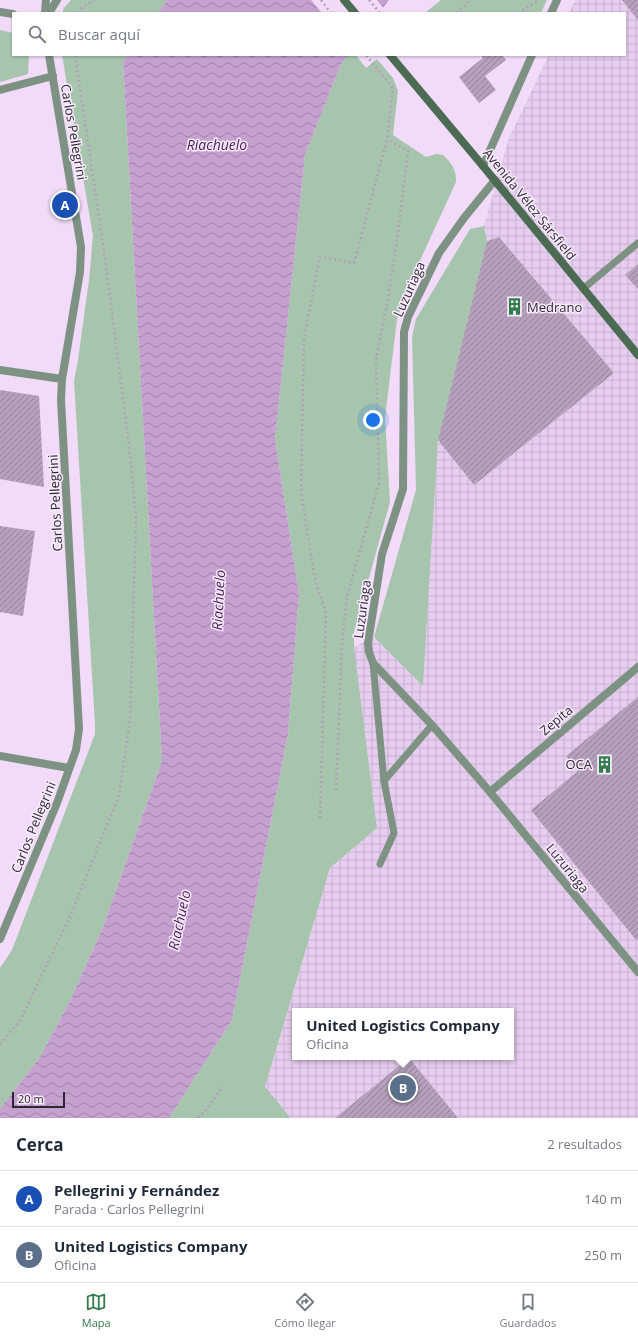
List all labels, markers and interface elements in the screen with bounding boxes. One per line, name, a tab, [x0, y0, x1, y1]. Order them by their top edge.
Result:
search box	[12, 12, 626, 56]
icon: search	[26, 23, 48, 45]
text: Buscar aquí	[58, 24, 140, 44]
street label: Carlos Pellegrini	[57, 83, 91, 181]
water label: Riachuelo	[187, 135, 247, 154]
street label: Avenida Vélez Sársfield	[479, 144, 581, 264]
pin: A	[52, 190, 78, 220]
street label: Luzuriaga	[389, 258, 429, 320]
building icon: Medrano	[504, 297, 524, 317]
place label: Medrano	[527, 298, 582, 316]
your location	[363, 410, 383, 430]
street label: Carlos Pellegrini	[43, 454, 67, 552]
water label: Riachuelo	[207, 569, 229, 631]
street label: Luzuriaga	[349, 579, 375, 639]
street label: Zepita	[536, 701, 576, 739]
building icon: OCA	[595, 754, 615, 774]
place label: OCA	[565, 755, 593, 773]
street label: Carlos Pellegrini	[6, 779, 60, 875]
street label: Luzuriaga	[542, 839, 594, 897]
water label: Riachuelo	[163, 888, 195, 951]
popup	[292, 1008, 514, 1060]
text: United Logistics Company	[306, 1015, 500, 1035]
text: Oficina	[306, 1035, 349, 1053]
pin: B	[390, 1073, 416, 1103]
scale bar	[12, 1090, 65, 1109]
text: 20 m	[18, 1091, 44, 1106]
text: Cerca	[16, 1133, 64, 1156]
text: 2 resultados	[547, 1135, 622, 1153]
text: Pellegrini y Fernández	[54, 1180, 219, 1200]
text: A	[25, 1190, 33, 1208]
text: 140 m	[584, 1190, 622, 1208]
text: Parada · Carlos Pellegrini	[54, 1200, 204, 1218]
text: United Logistics Company	[54, 1236, 247, 1256]
text: B	[25, 1246, 33, 1264]
text: 250 m	[584, 1246, 622, 1264]
text: Oficina	[54, 1256, 96, 1274]
tab: Mapa	[82, 1291, 111, 1330]
tab: Cómo llegar	[274, 1291, 336, 1330]
tab: Guardados	[499, 1291, 556, 1330]

